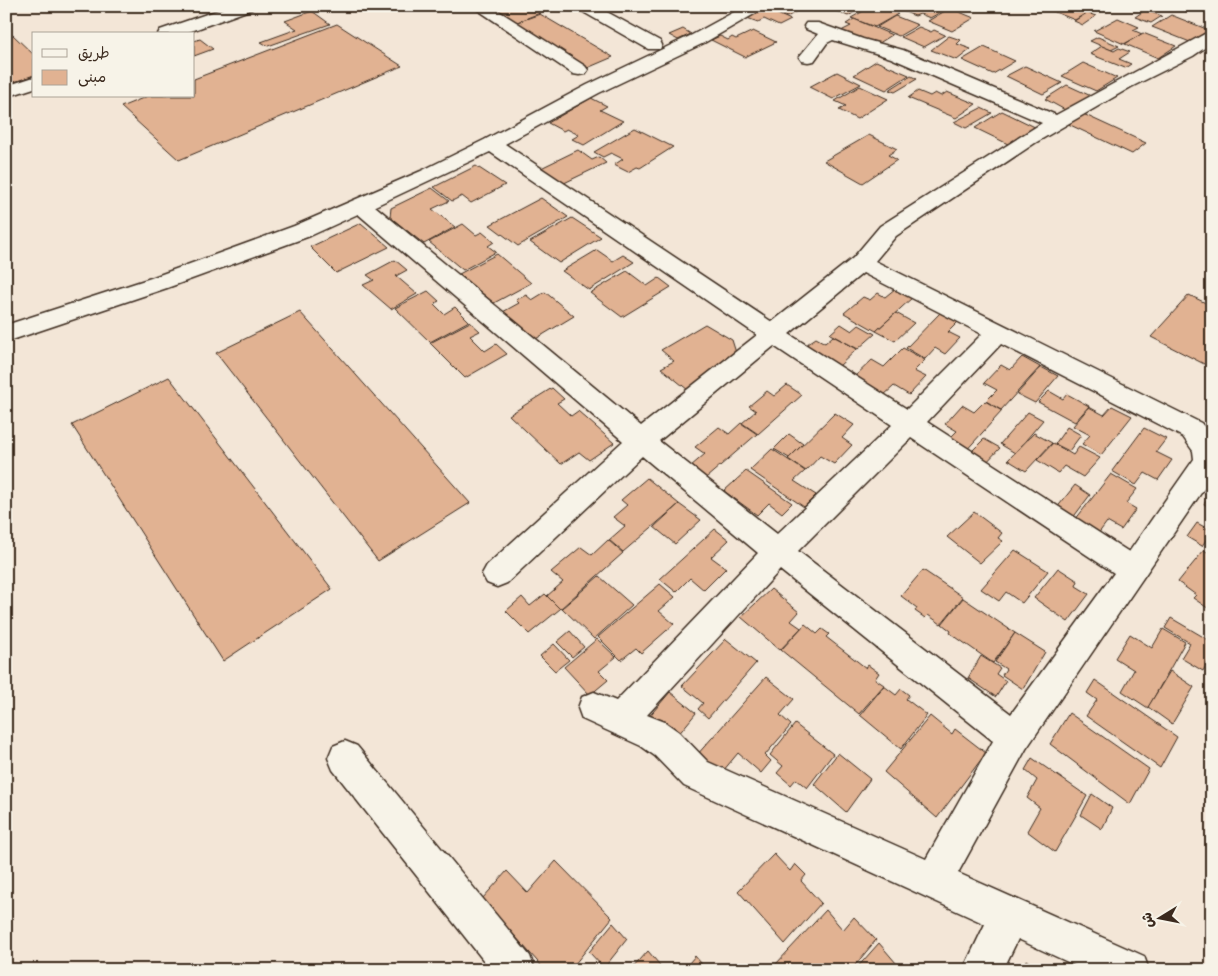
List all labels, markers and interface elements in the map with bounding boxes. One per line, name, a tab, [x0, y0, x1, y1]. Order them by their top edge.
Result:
legend	[32, 32, 195, 98]
text: طريق	[78, 44, 110, 63]
text: مبنى	[78, 68, 106, 87]
north arrow	[1136, 894, 1186, 944]
text: ش	[1138, 911, 1157, 929]

